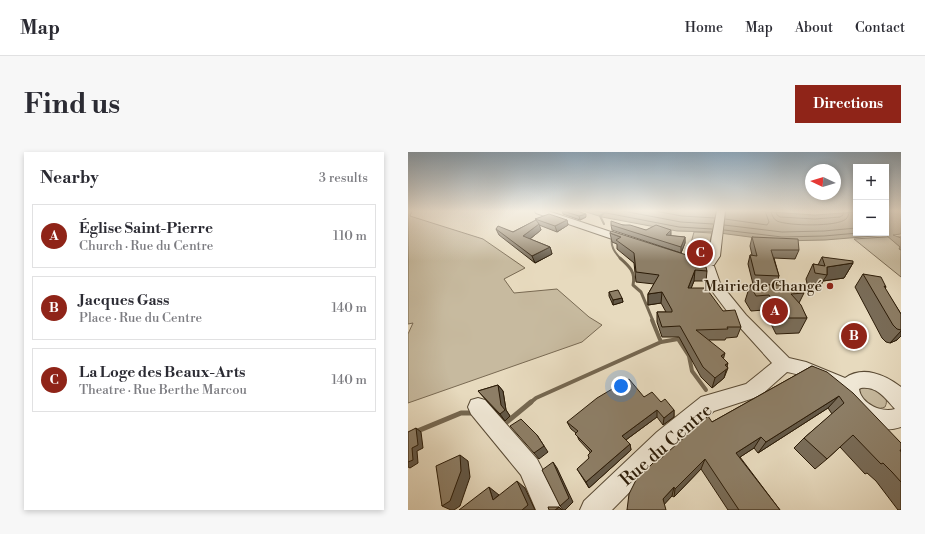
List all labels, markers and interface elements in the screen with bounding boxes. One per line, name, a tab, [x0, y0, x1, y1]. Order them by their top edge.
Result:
text: Map	[20, 16, 60, 40]
text: Home	[685, 19, 723, 37]
text: Map	[745, 19, 773, 37]
text: About	[795, 19, 833, 37]
text: Contact	[855, 19, 905, 37]
button: Directions	[795, 85, 901, 123]
text: Find us	[24, 87, 120, 122]
north arrow	[805, 164, 841, 200]
map controls	[853, 164, 889, 236]
button: +	[853, 164, 889, 200]
text: Nearby	[40, 167, 99, 189]
text: 3 results	[319, 170, 368, 186]
button: −	[853, 200, 889, 236]
text: Église Saint-Pierre	[79, 219, 213, 238]
text: A	[49, 228, 59, 244]
text: 110 m	[333, 228, 367, 244]
text: Church · Rue du Centre	[79, 238, 213, 254]
pin: C	[687, 238, 713, 268]
place label: Mairie de Changé	[704, 277, 822, 296]
marker: Mairie de Changé	[825, 281, 835, 291]
text: Jacques Gass	[79, 291, 169, 310]
pin: A	[762, 296, 788, 326]
text: B	[49, 300, 59, 316]
text: 140 m	[331, 300, 367, 316]
text: Place · Rue du Centre	[79, 310, 202, 326]
pin: B	[841, 321, 867, 351]
text: La Loge des Beaux-Arts	[79, 363, 245, 382]
text: C	[49, 372, 59, 388]
text: 140 m	[331, 372, 367, 388]
your location	[611, 376, 631, 396]
text: Theatre · Rue Berthe Marcou	[79, 382, 247, 398]
street label: Rue du Centre	[615, 399, 717, 491]

